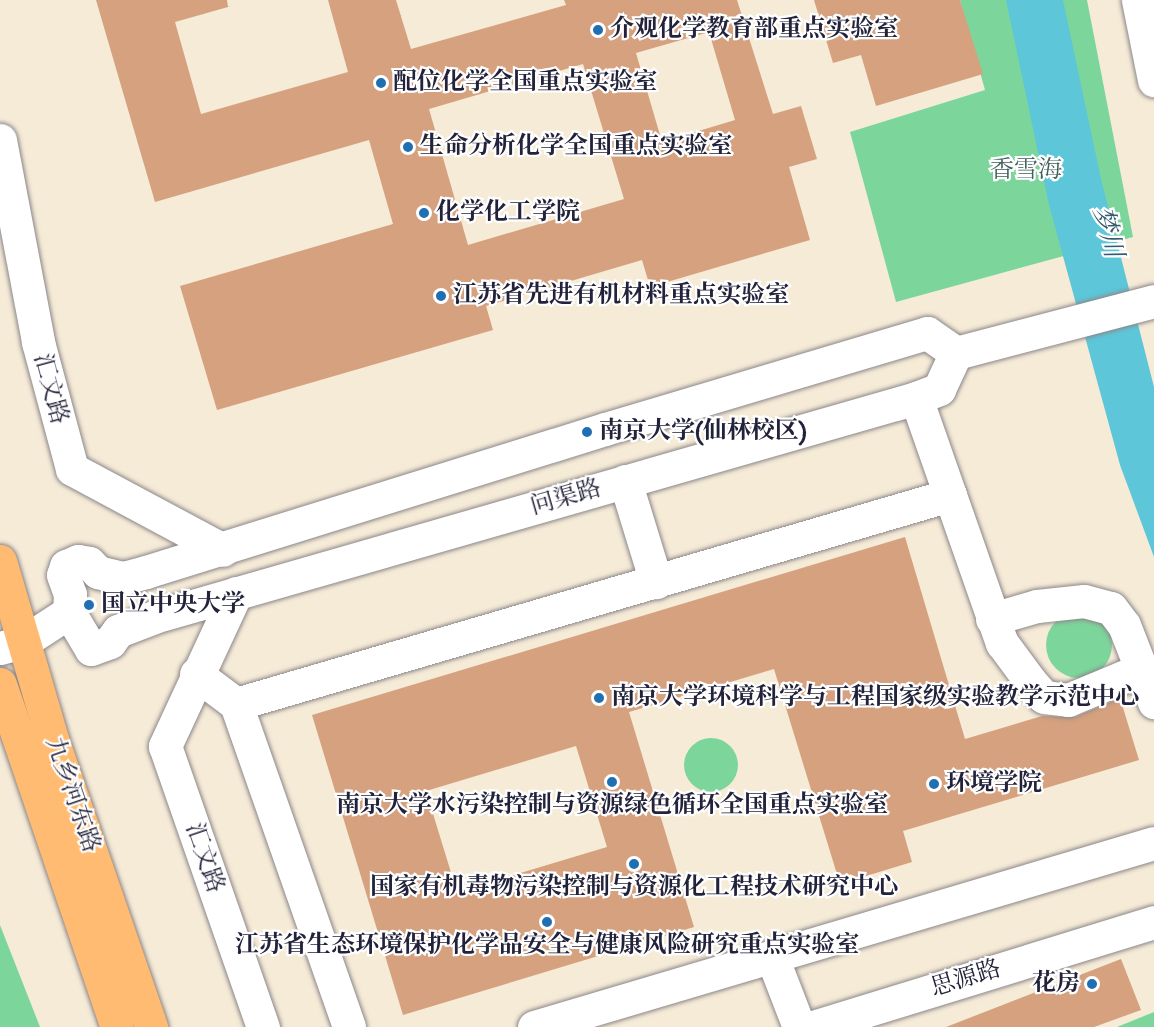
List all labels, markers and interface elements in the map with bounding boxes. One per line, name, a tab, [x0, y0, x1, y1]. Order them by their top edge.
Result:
place label: 介观化学教育部重点实验室	[610, 16, 898, 44]
marker: 介观化学教育部重点实验室	[591, 23, 605, 37]
place label: 配位化学全国重点实验室	[393, 69, 657, 97]
marker: 配位化学全国重点实验室	[374, 76, 388, 90]
place label: 生命分析化学全国重点实验室	[420, 133, 732, 161]
marker: 生命分析化学全国重点实验室	[401, 140, 415, 154]
park label: 香雪海	[990, 157, 1062, 185]
place label: 化学化工学院	[436, 199, 580, 227]
water label: 梦川	[1085, 203, 1129, 261]
marker: 化学化工学院	[417, 206, 431, 220]
place label: 江苏省先进有机材料重点实验室	[453, 282, 789, 310]
marker: 江苏省先进有机材料重点实验室	[434, 289, 448, 303]
street label: 汇文路	[27, 350, 73, 428]
place label: 南京大学(仙林校区)	[599, 418, 807, 446]
marker: 南京大学(仙林校区)	[580, 425, 594, 439]
street label: 问渠路	[527, 474, 605, 522]
place label: 国立中央大学	[101, 591, 245, 619]
marker: 国立中央大学	[82, 598, 96, 612]
place label: 南京大学环境科学与工程国家级实验教学示范中心	[611, 684, 1139, 712]
marker: 南京大学环境科学与工程国家级实验教学示范中心	[592, 691, 606, 705]
street label: 九乡河东路	[39, 734, 105, 856]
place label: 环境学院	[946, 770, 1042, 798]
marker: 南京大学水污染控制与资源绿色循环全国重点实验室	[605, 775, 619, 789]
marker: 环境学院	[927, 777, 941, 791]
place label: 南京大学水污染控制与资源绿色循环全国重点实验室	[336, 792, 888, 820]
street label: 汇文路	[179, 819, 229, 897]
marker: 国家有机毒物污染控制与资源化工程技术研究中心	[627, 857, 641, 871]
place label: 国家有机毒物污染控制与资源化工程技术研究中心	[370, 874, 898, 902]
marker: 江苏省生态环境保护化学品安全与健康风险研究重点实验室	[540, 915, 554, 929]
place label: 江苏省生态环境保护化学品安全与健康风险研究重点实验室	[235, 932, 859, 960]
street label: 思源路	[927, 955, 1005, 1003]
place label: 花房	[1032, 970, 1080, 998]
marker: 花房	[1085, 977, 1099, 991]

